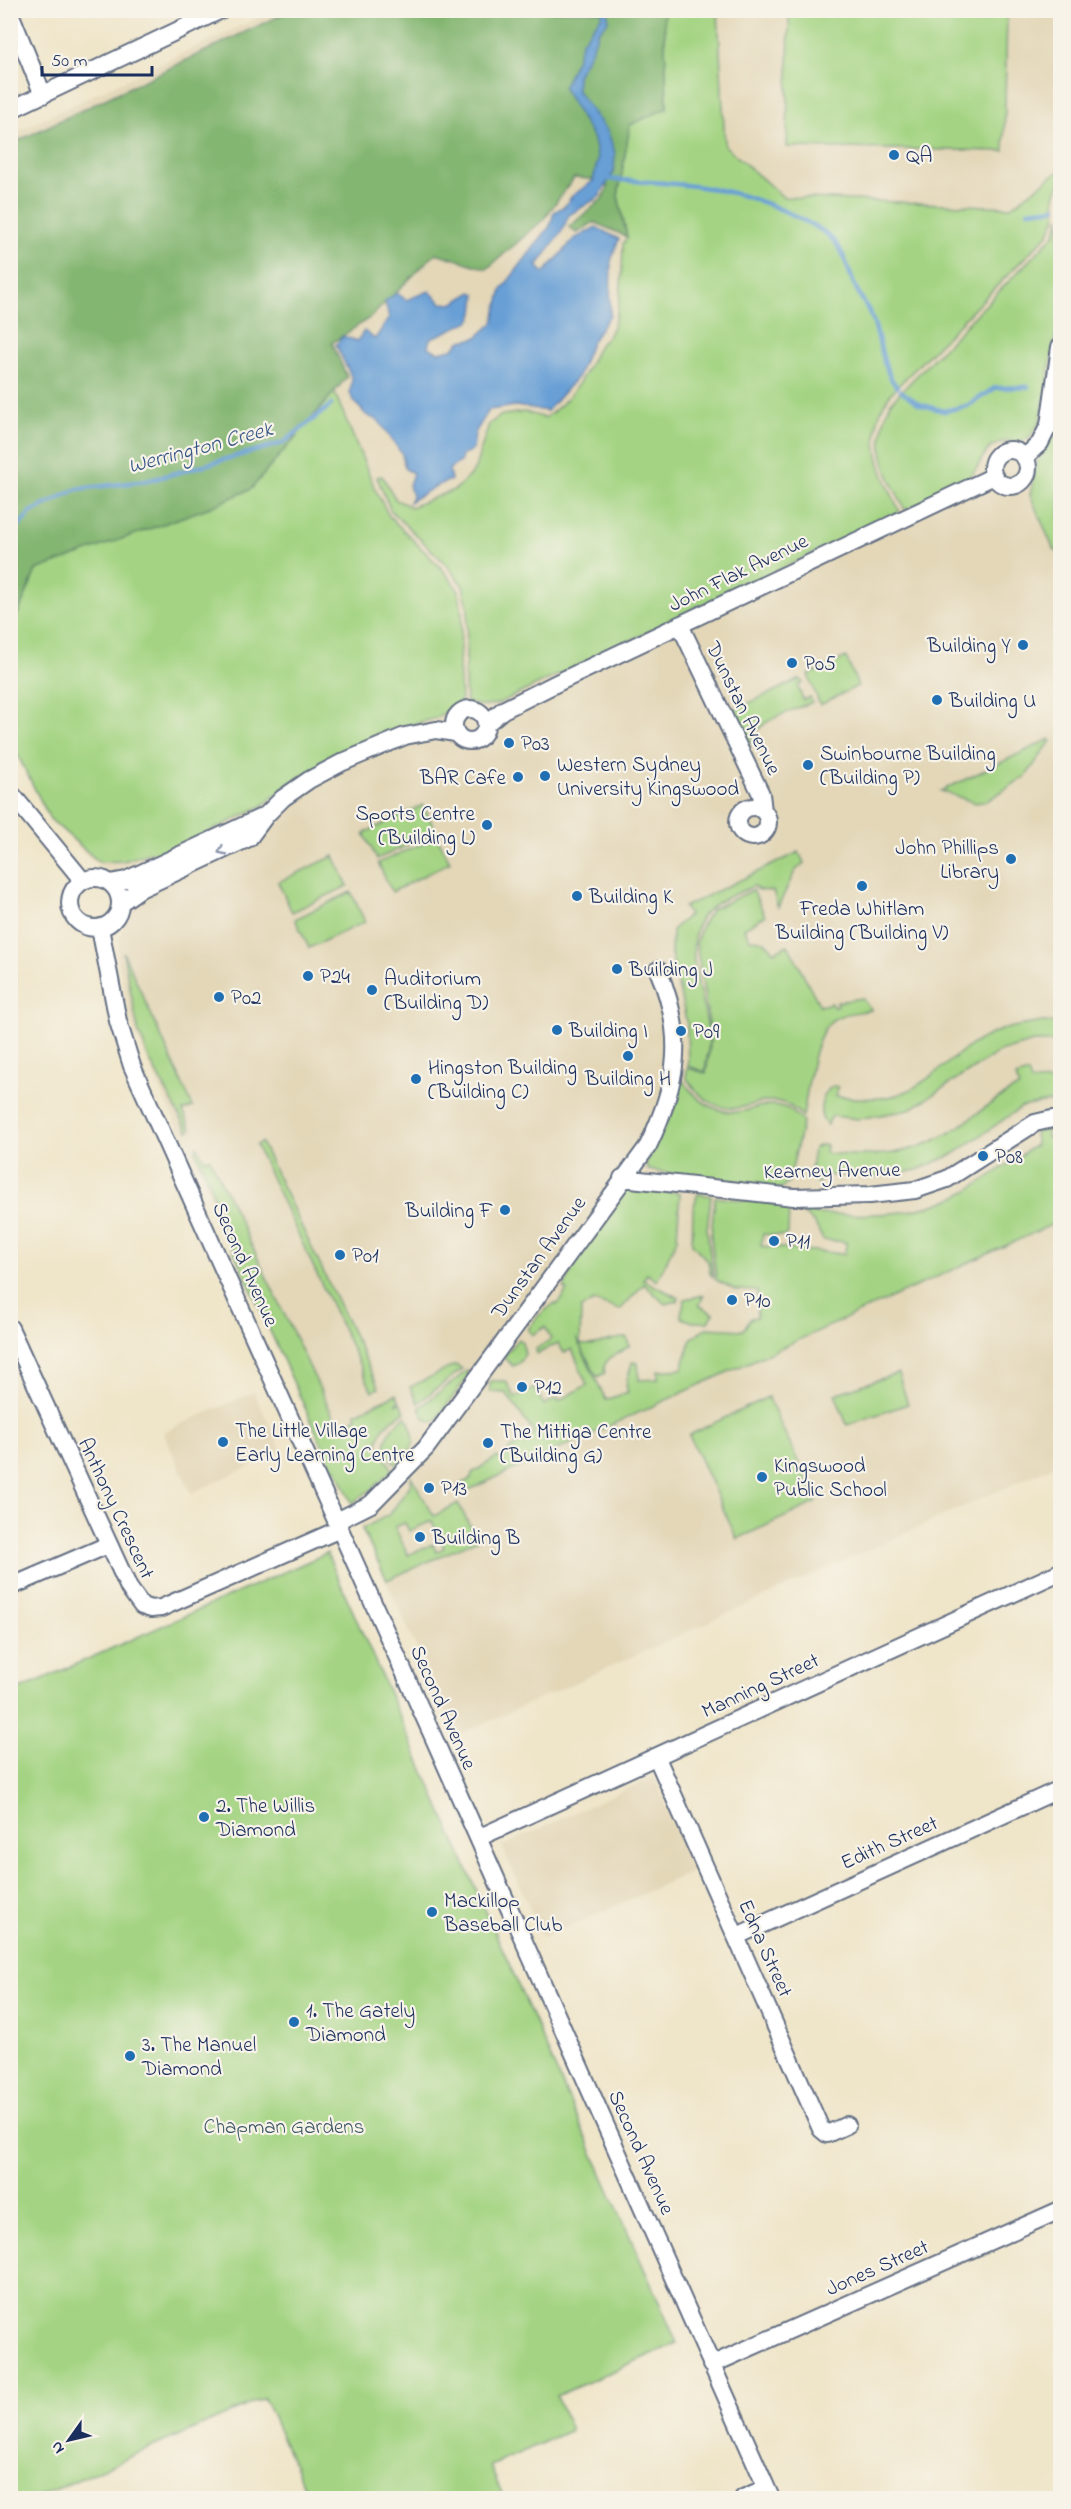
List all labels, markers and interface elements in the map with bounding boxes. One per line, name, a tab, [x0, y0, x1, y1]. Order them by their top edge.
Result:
scale bar	[42, 39, 152, 77]
text: 50 m	[51, 49, 88, 75]
place label: QA	[906, 142, 932, 172]
marker: QA	[887, 148, 901, 162]
water label: Werrington Creek	[125, 414, 278, 484]
street label: John Flak Avenue	[664, 527, 814, 621]
place label: Building Y	[926, 632, 1011, 664]
street label: Dunstan Avenue	[696, 636, 788, 781]
marker: Building Y	[1016, 638, 1030, 652]
place label: P05	[804, 650, 836, 680]
marker: P05	[785, 656, 799, 670]
place label: Building U	[948, 687, 1036, 719]
marker: Building U	[930, 693, 944, 707]
place label: P03	[521, 730, 550, 760]
marker: P03	[502, 736, 516, 750]
place label: Swinbourne Building (Building P)	[820, 740, 996, 796]
place label: Western Sydney University Kingswood	[557, 751, 739, 807]
marker: Swinbourne Building (Building P)	[801, 758, 815, 772]
place label: BAR Cafe	[419, 764, 507, 794]
marker: Western Sydney University Kingswood	[538, 769, 552, 783]
marker: BAR Cafe	[511, 770, 525, 784]
place label: Sports Centre (Building L)	[355, 800, 476, 856]
marker: Sports Centre (Building L)	[480, 818, 494, 832]
place label: John Phillips Library	[895, 834, 999, 890]
one-way arrow	[218, 843, 229, 855]
marker: John Phillips Library	[1004, 852, 1018, 866]
marker: Freda Whitlam Building (Building V)	[855, 879, 869, 893]
place label: Building K	[588, 883, 674, 915]
marker: Building K	[570, 889, 584, 903]
place label: Freda Whitlam Building (Building V)	[775, 895, 948, 951]
place label: Building J	[628, 956, 713, 988]
marker: Building J	[610, 962, 624, 976]
place label: P24	[320, 963, 350, 993]
place label: Auditorium (Building D)	[384, 965, 488, 1021]
marker: P24	[301, 969, 315, 983]
marker: Auditorium (Building D)	[365, 983, 379, 997]
place label: P02	[231, 984, 261, 1014]
marker: P02	[212, 990, 226, 1004]
place label: Building I	[568, 1017, 648, 1049]
place label: P09	[693, 1018, 720, 1048]
marker: Building I	[550, 1023, 564, 1037]
marker: P09	[674, 1024, 688, 1038]
marker: Building H	[621, 1049, 635, 1063]
place label: Hingston Building (Building C)	[428, 1054, 577, 1110]
place label: Building H	[584, 1065, 671, 1097]
marker: Hingston Building (Building C)	[409, 1072, 423, 1086]
place label: P08	[995, 1143, 1023, 1173]
marker: P08	[976, 1149, 990, 1163]
street label: Kearney Avenue	[763, 1156, 901, 1190]
street label: Dunstan Avenue	[484, 1190, 595, 1327]
place label: Building F	[404, 1197, 493, 1229]
street label: Second Avenue	[203, 1198, 285, 1332]
marker: Building F	[498, 1203, 512, 1217]
place label: P11	[786, 1228, 811, 1258]
marker: P11	[767, 1234, 781, 1248]
place label: P01	[352, 1242, 379, 1272]
marker: P01	[333, 1248, 347, 1262]
place label: P10	[744, 1287, 771, 1317]
marker: P10	[725, 1293, 739, 1307]
place label: P12	[534, 1374, 562, 1404]
marker: P12	[515, 1380, 529, 1394]
place label: The Little Village Early Learning Centre	[235, 1417, 415, 1473]
place label: The Mittiga Centre (Building G)	[500, 1418, 652, 1474]
street label: Anthony Crescent	[67, 1433, 161, 1585]
marker: The Little Village Early Learning Centre	[216, 1435, 230, 1449]
marker: The Mittiga Centre (Building G)	[481, 1436, 495, 1450]
place label: Kingswood Public School	[774, 1452, 887, 1506]
marker: Kingswood Public School	[755, 1470, 769, 1484]
place label: P13	[441, 1475, 467, 1505]
marker: P13	[422, 1481, 436, 1495]
place label: Building B	[431, 1524, 520, 1556]
marker: Building B	[413, 1530, 427, 1544]
street label: Second Avenue	[401, 1641, 483, 1775]
street label: Manning Street	[697, 1646, 825, 1729]
place label: 2. The Willis Diamond	[215, 1792, 315, 1846]
street label: Edith Street	[836, 1809, 943, 1879]
marker: 2. The Willis Diamond	[197, 1810, 211, 1824]
place label: Mackillop Baseball Club	[443, 1887, 562, 1941]
street label: Edna Street	[729, 1895, 799, 2003]
marker: Mackillop Baseball Club	[425, 1905, 439, 1919]
place label: 1. The Gately Diamond	[305, 1997, 415, 2051]
marker: 1. The Gately Diamond	[287, 2015, 301, 2029]
place label: 3. The Manuel Diamond	[141, 2031, 256, 2085]
marker: 3. The Manuel Diamond	[123, 2049, 137, 2063]
street label: Second Avenue	[599, 2086, 681, 2220]
park label: Chapman Gardens	[204, 2113, 364, 2143]
street label: Jones Street	[822, 2233, 934, 2305]
north arrow	[39, 2410, 99, 2470]
text: N	[45, 2436, 71, 2458]

